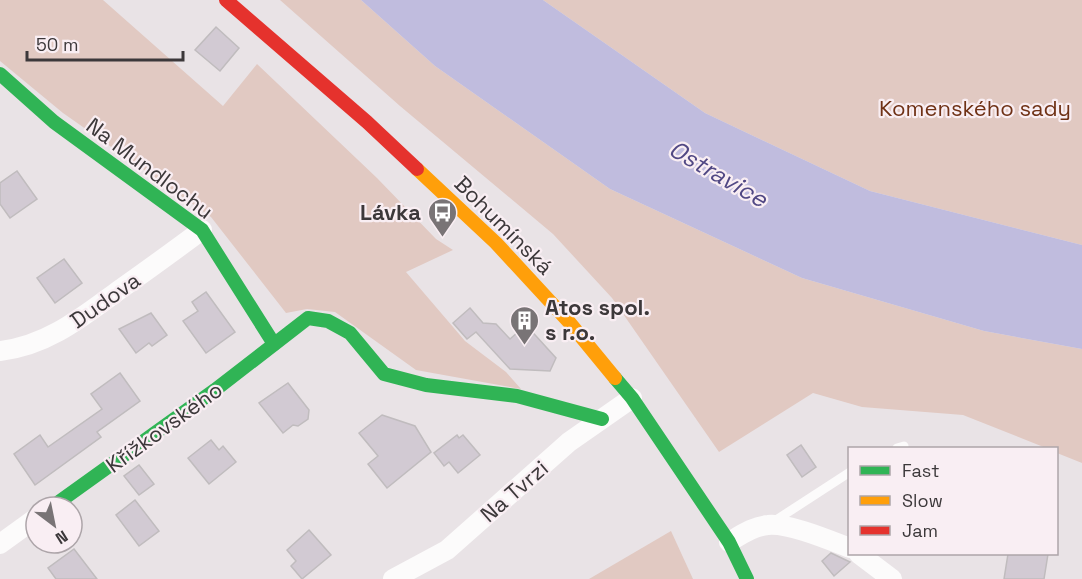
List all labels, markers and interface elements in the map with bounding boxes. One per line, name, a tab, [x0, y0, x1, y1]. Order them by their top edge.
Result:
scale bar	[27, 24, 183, 62]
text: 50 m	[36, 33, 78, 56]
park label: Komenského sady	[879, 94, 1071, 122]
street label: Na Mundlochu	[81, 111, 219, 225]
water label: Ostravice	[663, 133, 774, 215]
street label: Bohumínská	[449, 170, 560, 281]
bus stop icon: Lávka	[426, 196, 458, 238]
place label: Lávka	[360, 198, 421, 226]
street label: Dudova	[64, 266, 146, 334]
place label: Atos spol. s r.o.	[545, 293, 650, 346]
building icon: Atos spol. s r.o.	[508, 304, 540, 346]
street label: Křížkovského	[100, 375, 228, 479]
legend	[848, 447, 1058, 555]
street label: Na Tvrzi	[474, 454, 554, 528]
text: Fast	[902, 459, 939, 482]
text: Slow	[902, 489, 943, 512]
north arrow	[24, 495, 84, 555]
text: Jam	[902, 519, 938, 542]
text: N	[52, 526, 72, 549]

